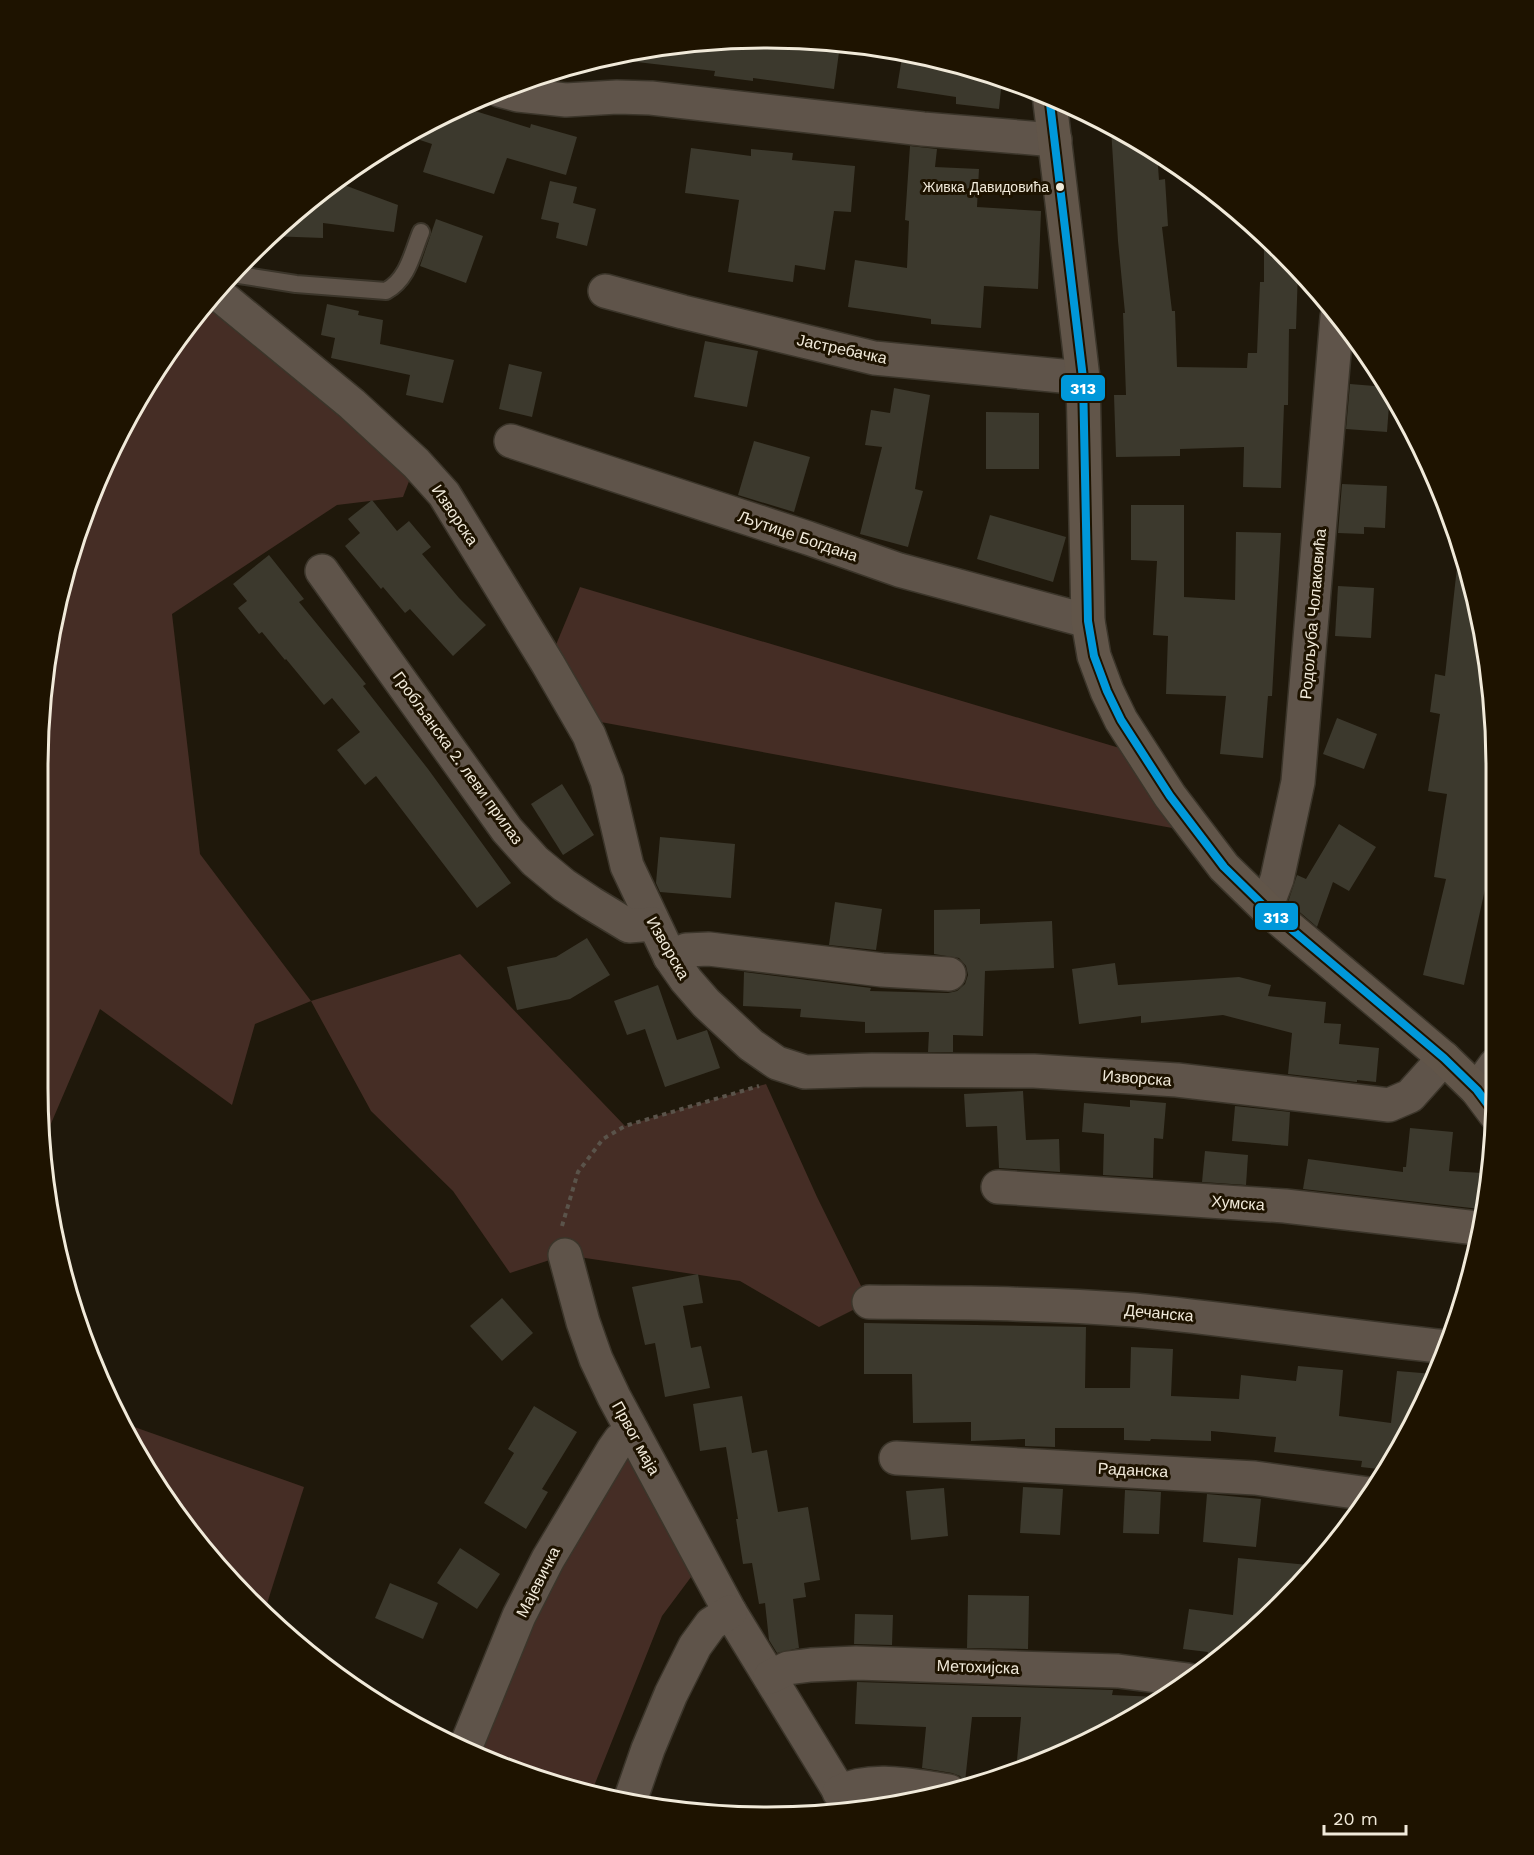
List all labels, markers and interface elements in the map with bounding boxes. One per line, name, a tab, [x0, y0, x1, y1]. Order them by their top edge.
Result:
place label: Живка Давидовића	[923, 179, 1049, 195]
marker: Живка Давидовића	[1054, 181, 1066, 193]
street label: Јастребачка	[795, 330, 889, 368]
line badge: 313	[1060, 374, 1106, 402]
text: 313	[1070, 379, 1096, 398]
street label: Изворска	[428, 481, 482, 549]
street label: Љутице Богдана	[736, 507, 860, 565]
street label: Родољуба Чолаковића	[1296, 528, 1330, 700]
street label: Гробљанска 2. леви прилаз	[389, 668, 527, 848]
line badge: 313	[1254, 902, 1299, 931]
text: 313	[1263, 908, 1289, 927]
street label: Изворска	[642, 913, 694, 983]
street label: Изворска	[1102, 1066, 1172, 1090]
street label: Хумска	[1211, 1192, 1265, 1214]
street label: Дечанска	[1124, 1301, 1195, 1326]
street label: Првог маја	[608, 1398, 664, 1478]
street label: Раданска	[1097, 1459, 1169, 1481]
street label: Мајевичка	[512, 1543, 564, 1621]
street label: Метохијска	[936, 1656, 1020, 1678]
scale bar	[1324, 1798, 1406, 1836]
text: 20 m	[1333, 1808, 1378, 1829]

